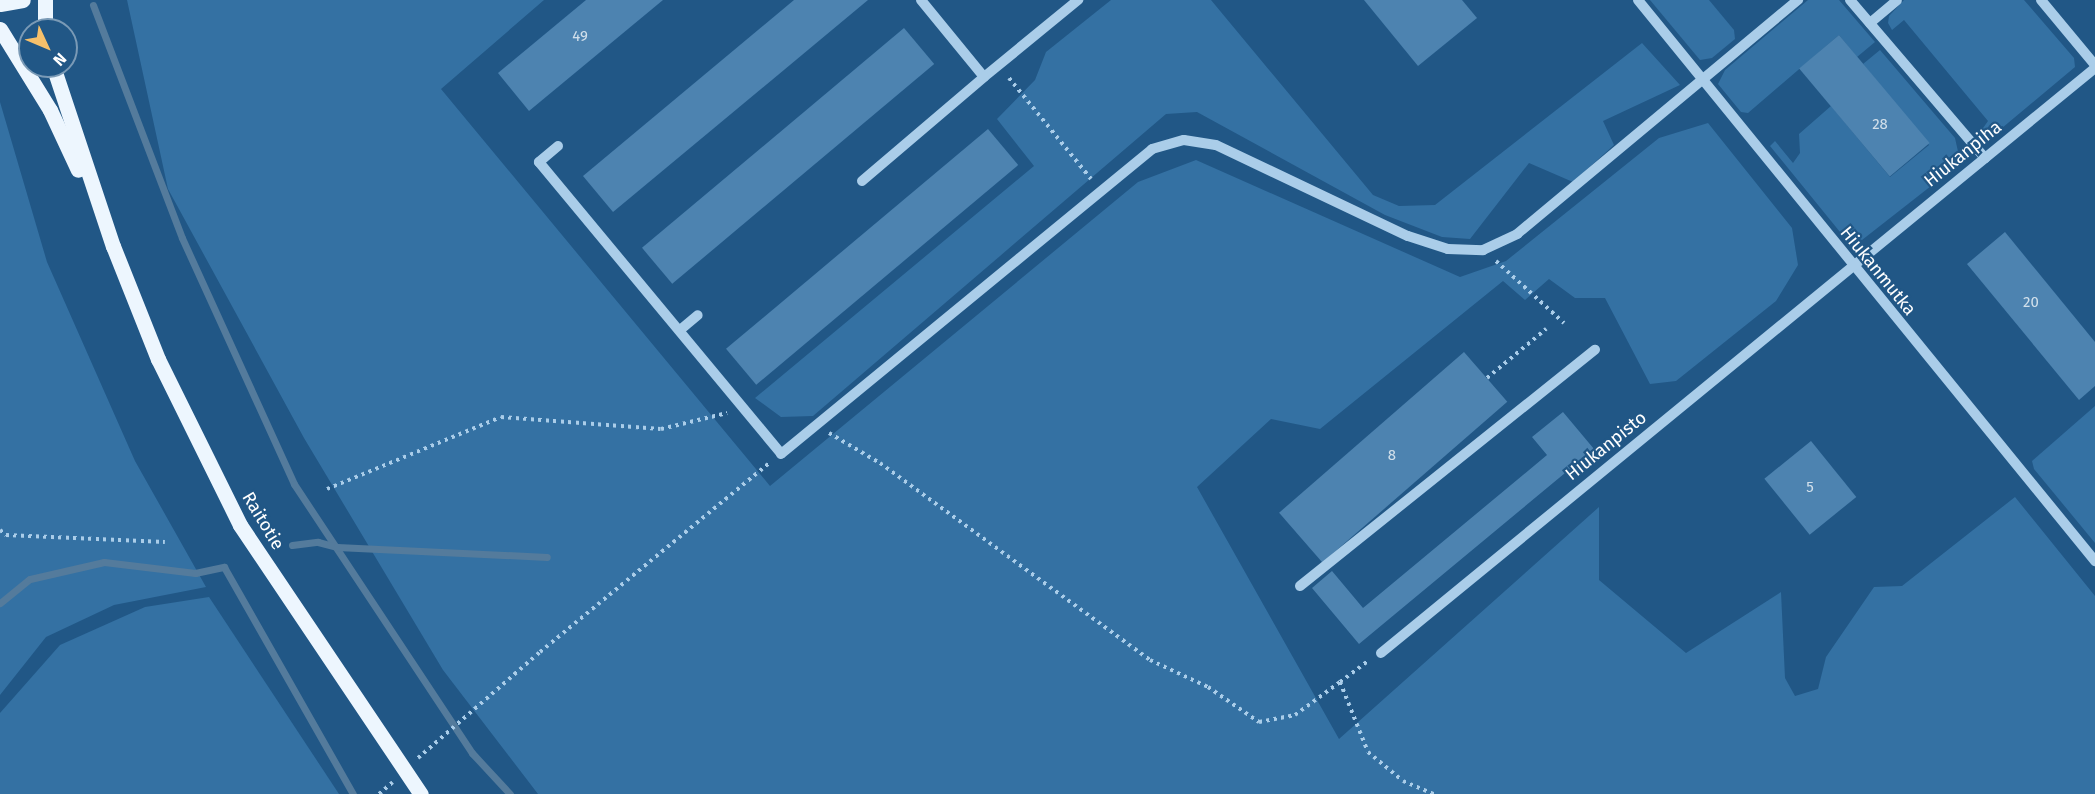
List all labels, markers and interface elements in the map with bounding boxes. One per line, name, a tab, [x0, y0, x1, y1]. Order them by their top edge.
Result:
north arrow	[18, 18, 78, 78]
house number: 49	[572, 28, 588, 46]
text: N	[49, 49, 70, 70]
house number: 28	[1872, 116, 1888, 134]
street label: Hiukanpiha	[1920, 116, 2006, 192]
street label: Hiukanmutka	[1836, 222, 1920, 320]
house number: 20	[2023, 294, 2039, 312]
street label: Hiukanpisto	[1561, 407, 1651, 485]
house number: 8	[1388, 447, 1396, 465]
house number: 5	[1806, 479, 1814, 497]
street label: Raitotie	[237, 488, 289, 554]

